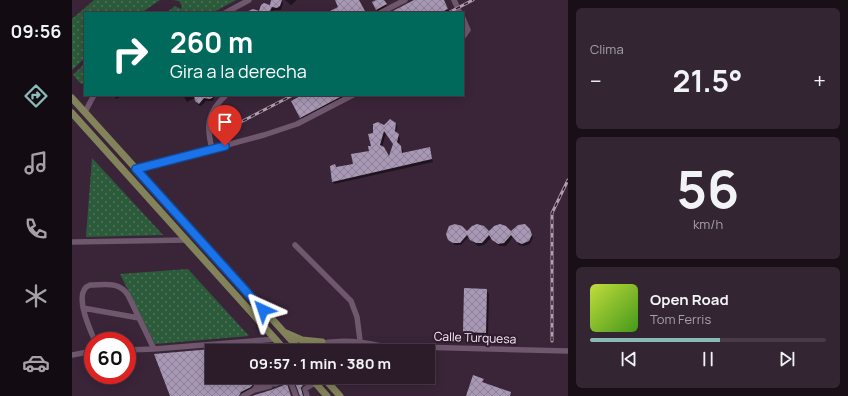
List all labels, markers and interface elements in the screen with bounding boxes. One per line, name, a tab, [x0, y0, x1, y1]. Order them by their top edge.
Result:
text: 09:56	[11, 19, 61, 43]
text: 260 m	[170, 23, 253, 61]
icon: right	[104, 28, 156, 80]
text: Clima	[590, 40, 624, 58]
text: Gira a la derecha	[170, 59, 307, 83]
text: 21.5°	[673, 60, 743, 101]
text: −	[590, 66, 602, 96]
text: +	[813, 66, 826, 96]
icon: directions	[22, 82, 50, 110]
pin	[208, 105, 242, 146]
icon: arrive	[214, 111, 236, 133]
icon: music	[22, 149, 50, 177]
text: 56	[677, 153, 739, 224]
icon: phone	[22, 215, 50, 243]
text: km/h	[693, 215, 723, 233]
icon: climate	[22, 282, 50, 310]
position arrow	[242, 289, 284, 331]
text: Open Road	[650, 289, 729, 310]
text: Tom Ferris	[650, 310, 711, 328]
street label: Calle Turquesa	[433, 328, 517, 347]
speed limit sign: 60	[84, 332, 136, 384]
icon: previous	[618, 348, 640, 370]
icon: pause	[697, 348, 719, 370]
icon: next	[776, 348, 798, 370]
icon: car	[22, 349, 50, 377]
text: 09:57 · 1 min · 380 m	[249, 353, 391, 374]

